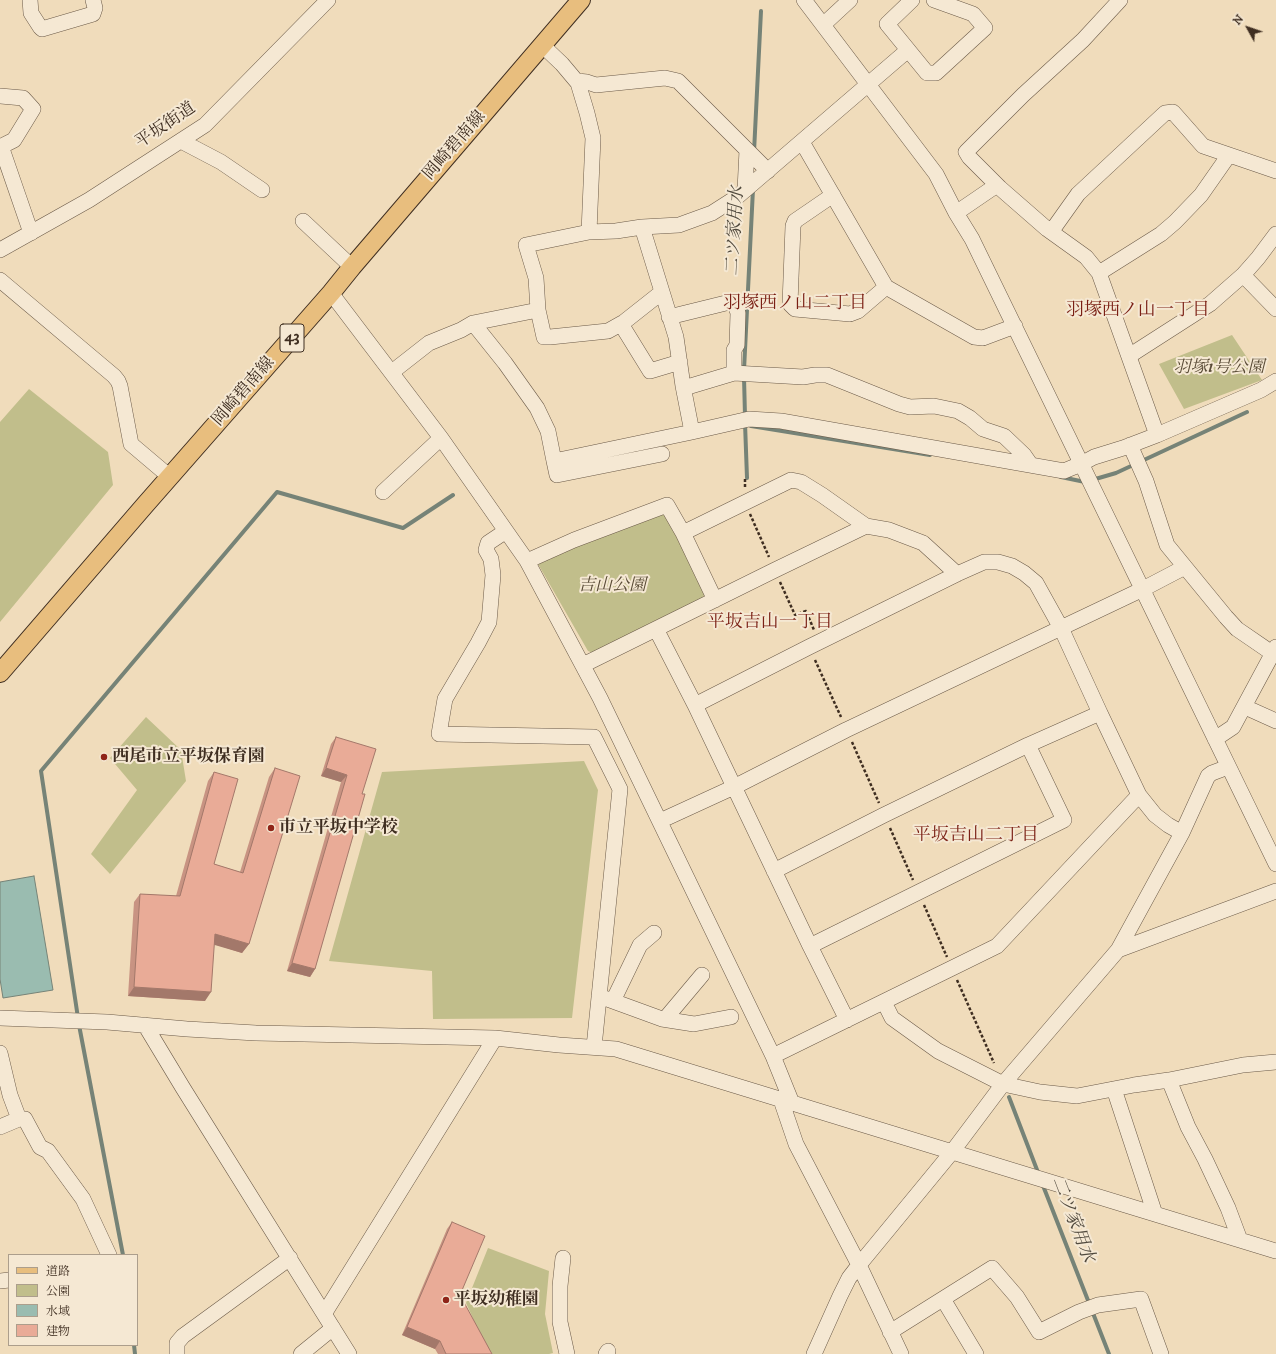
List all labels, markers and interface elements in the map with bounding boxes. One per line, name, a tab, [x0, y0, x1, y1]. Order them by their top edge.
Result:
north arrow	[1228, 8, 1268, 48]
text: N	[1231, 12, 1247, 28]
street label: 平坂街道	[132, 99, 200, 153]
street label: 岡崎碧南線	[419, 107, 491, 185]
water label: 二ツ家用水	[723, 185, 749, 277]
district label: 羽塚西ノ山二丁目	[723, 293, 867, 315]
district label: 羽塚西ノ山一丁目	[1066, 300, 1210, 322]
road number: 43	[280, 324, 304, 352]
street label: 岡崎碧南線	[208, 353, 280, 431]
park label: 羽塚1号公園	[1174, 358, 1264, 378]
park label: 吉山公園	[578, 576, 646, 596]
district label: 平坂吉山一丁目	[707, 612, 833, 634]
place label: 西尾市立平坂保育園	[112, 747, 265, 767]
marker: 西尾市立平坂保育園	[99, 752, 109, 762]
place label: 市立平坂中学校	[279, 818, 398, 838]
marker: 市立平坂中学校	[266, 823, 276, 833]
district label: 平坂吉山二丁目	[913, 825, 1039, 847]
water label: 二ツ家用水	[1046, 1174, 1098, 1266]
legend	[8, 1254, 138, 1346]
text: 道路	[46, 1264, 70, 1279]
text: 公園	[46, 1284, 70, 1299]
place label: 平坂幼稚園	[454, 1290, 539, 1310]
marker: 平坂幼稚園	[441, 1295, 451, 1305]
text: 水域	[46, 1304, 70, 1319]
text: 建物	[46, 1324, 70, 1339]

